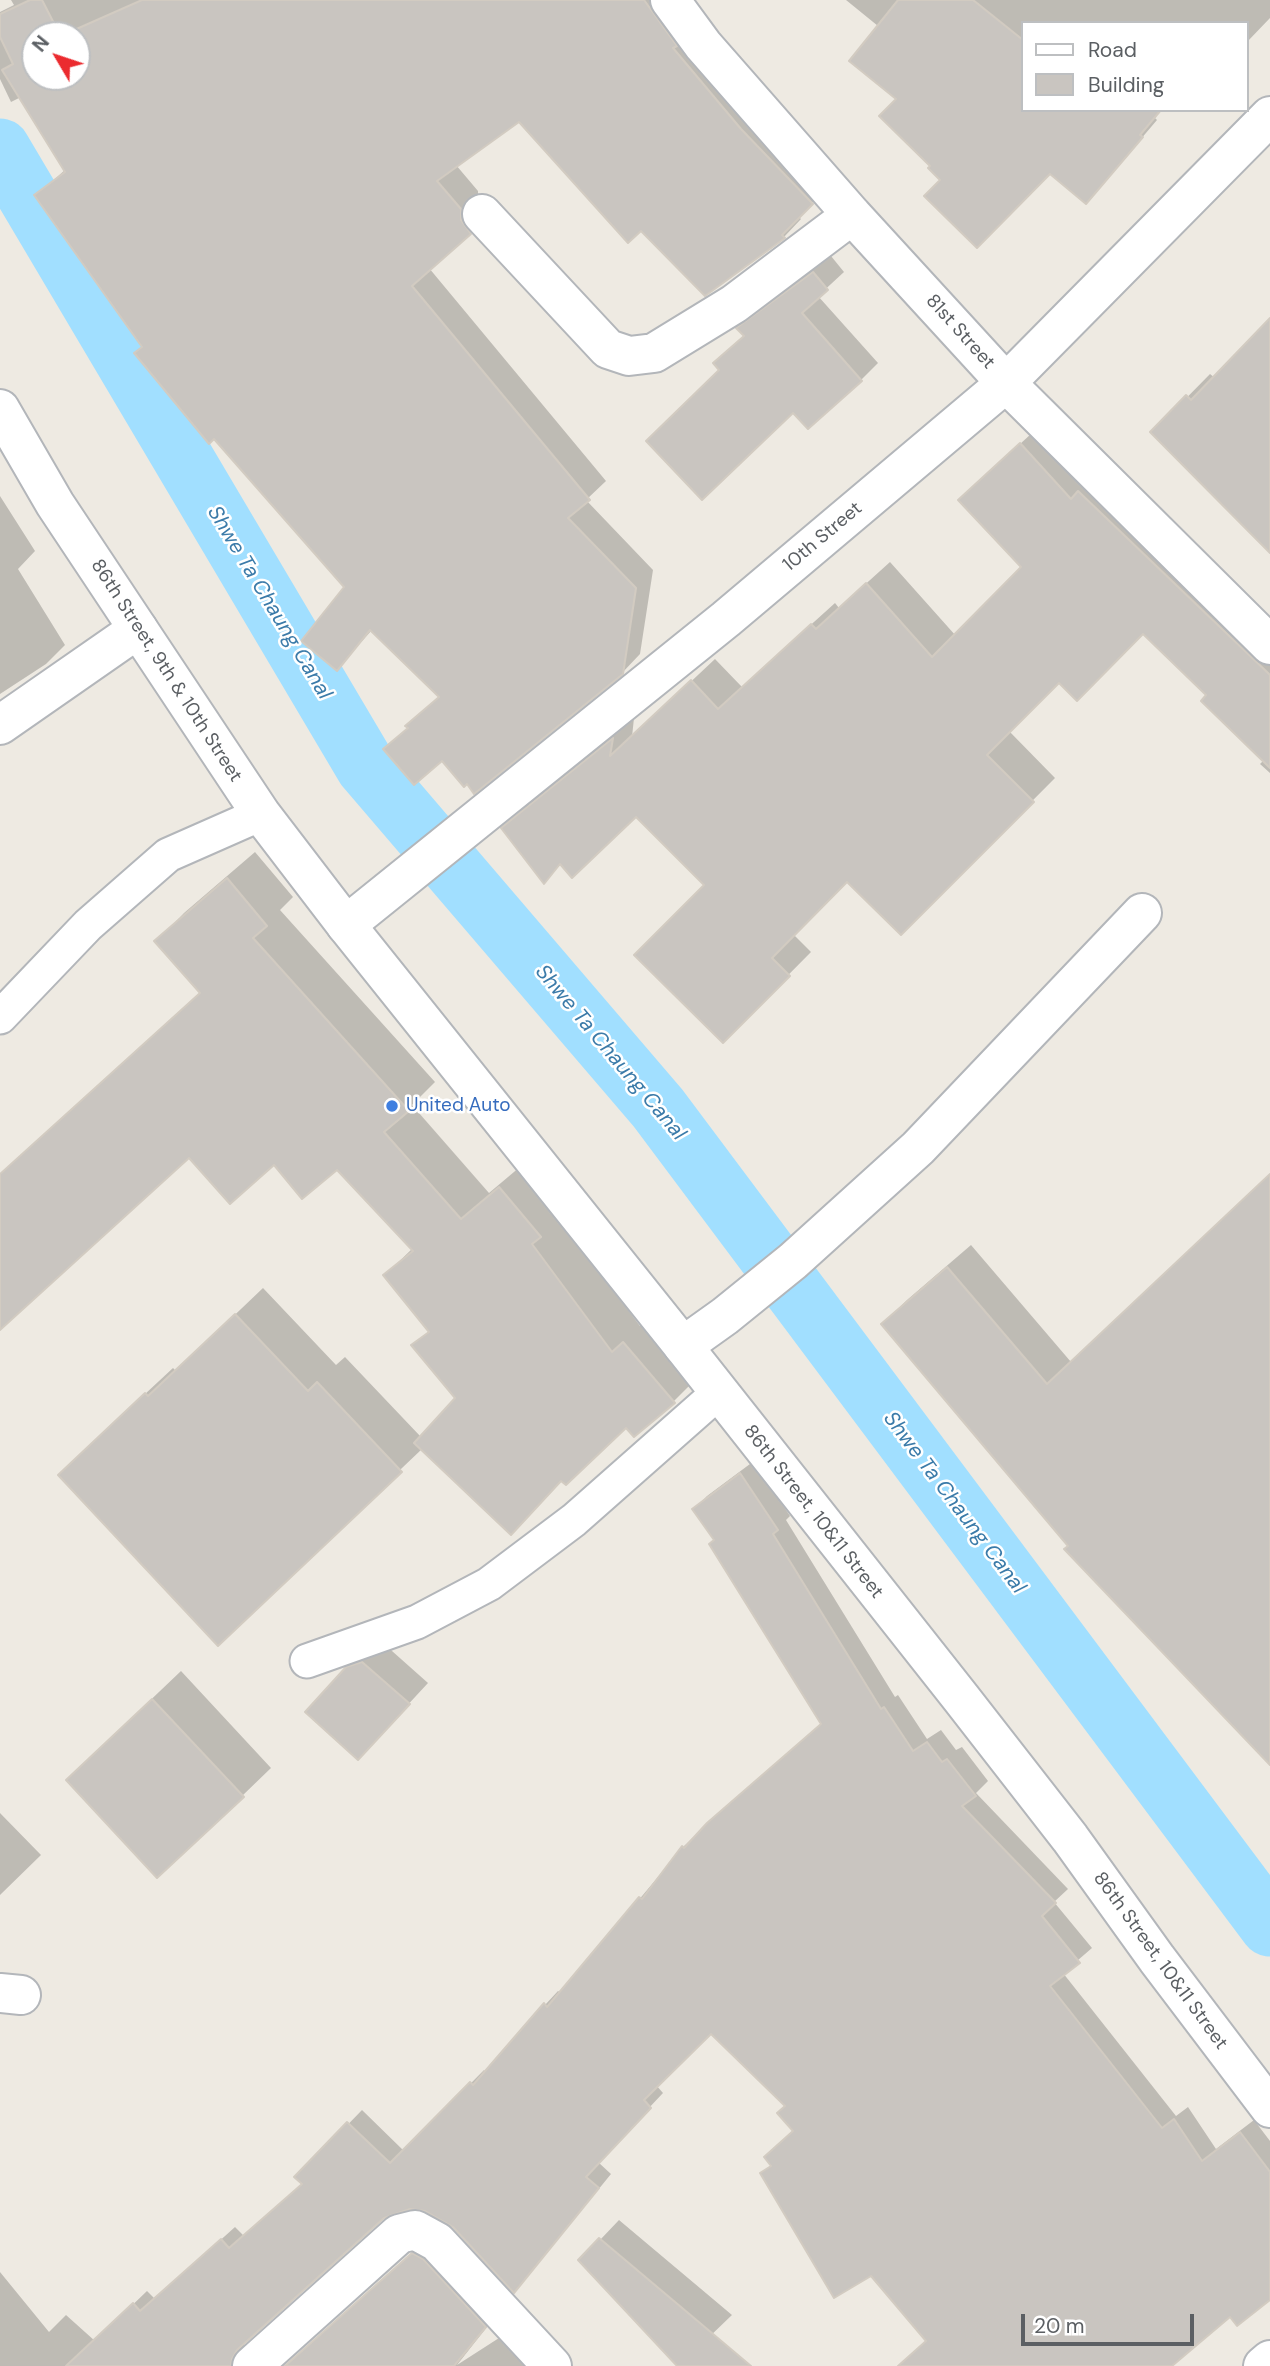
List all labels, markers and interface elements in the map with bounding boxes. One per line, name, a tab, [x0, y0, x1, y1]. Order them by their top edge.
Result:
north arrow	[21, 21, 91, 91]
legend	[1021, 21, 1249, 112]
text: N	[27, 30, 55, 57]
text: Road	[1088, 36, 1137, 64]
text: Building	[1088, 71, 1164, 99]
street label: 81st Street	[921, 290, 999, 374]
street label: 10th Street	[779, 497, 867, 577]
water label: Shwe Ta Chaung Canal	[201, 502, 337, 704]
street label: 86th Street, 9th & 10th Street	[85, 555, 247, 787]
water label: Shwe Ta Chaung Canal	[529, 960, 691, 1146]
place label: United Auto	[406, 1095, 511, 1117]
marker: United Auto	[384, 1098, 400, 1114]
water label: Shwe Ta Chaung Canal	[877, 1407, 1031, 1599]
street label: 86th Street, 10&11 Street	[738, 1421, 888, 1603]
street label: 86th Street, 10&11 Street	[1088, 1868, 1232, 2054]
scale bar	[1025, 2300, 1198, 2344]
text: 20 m	[1034, 2312, 1085, 2340]

